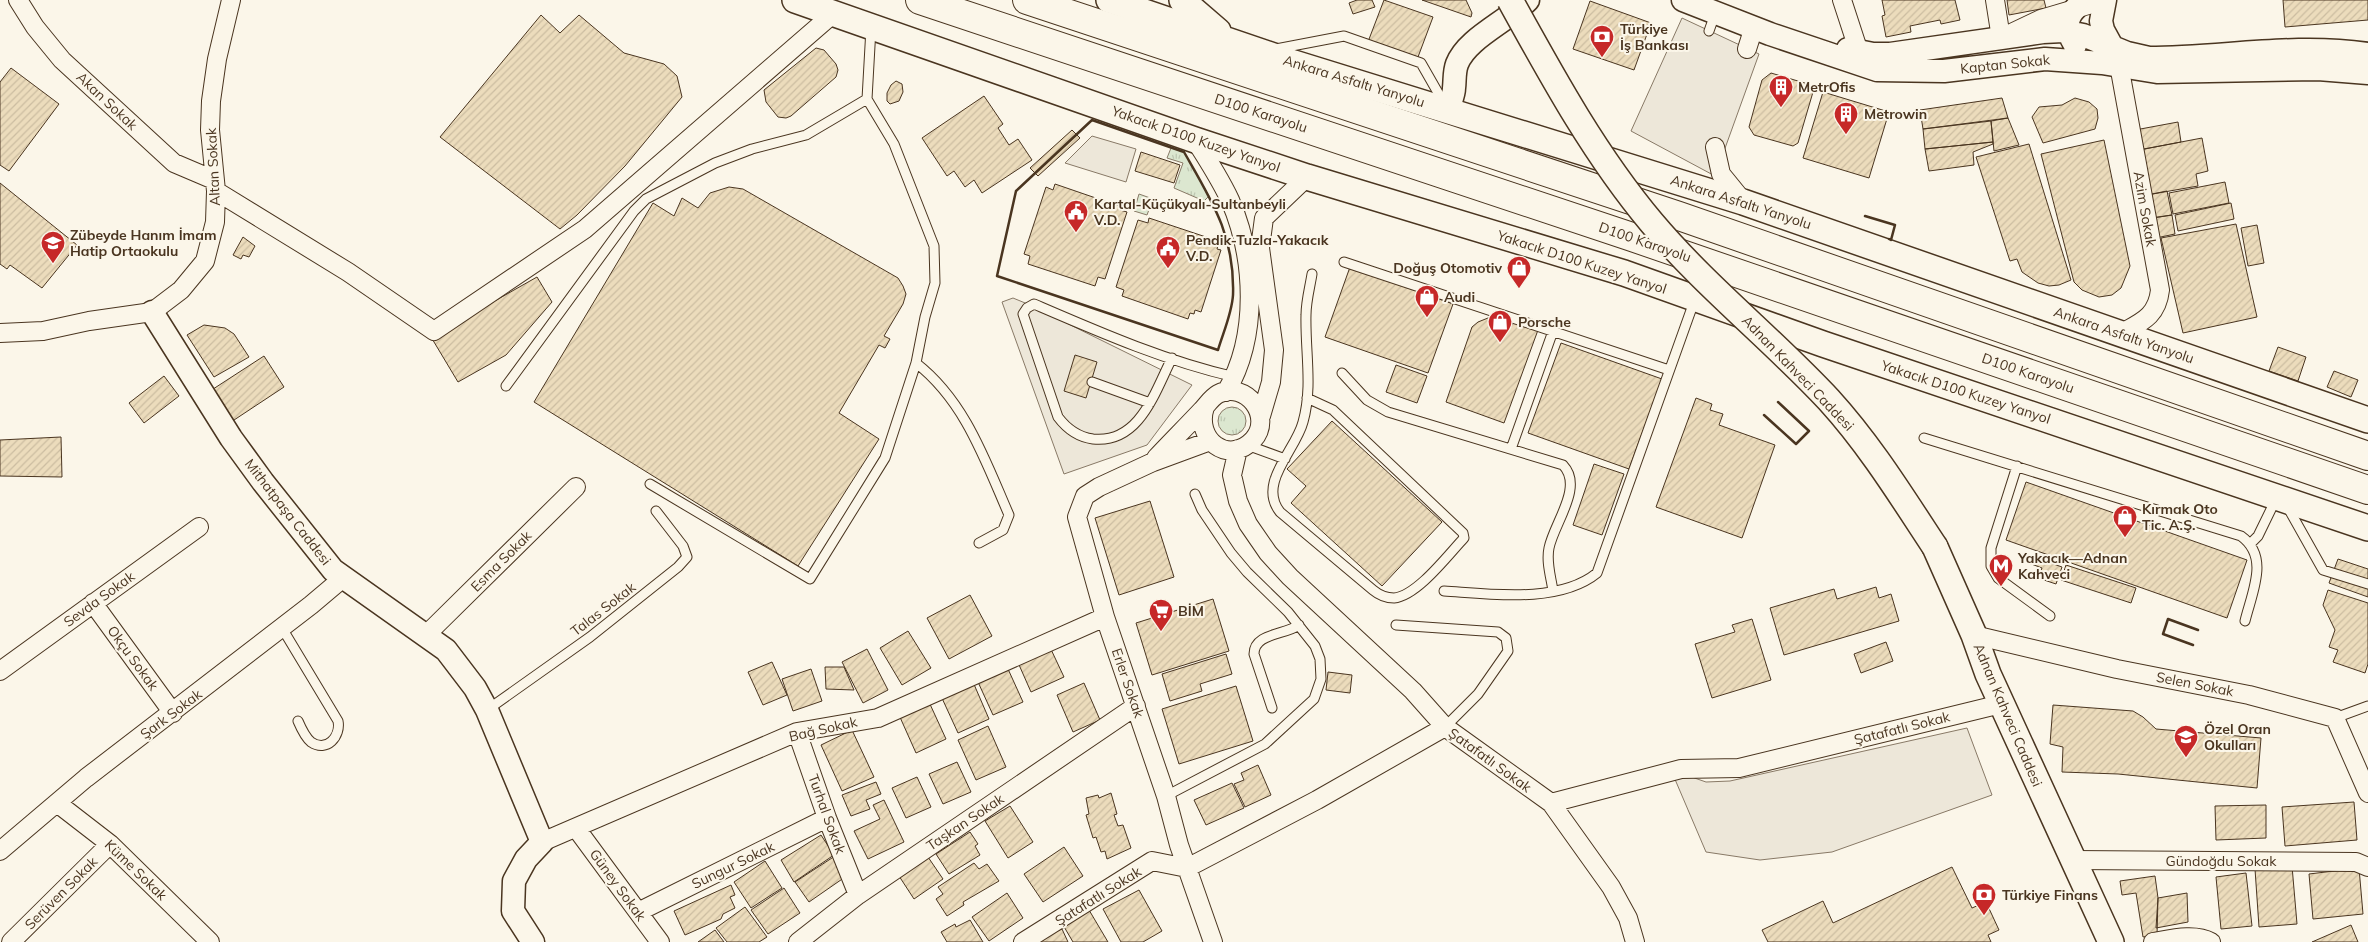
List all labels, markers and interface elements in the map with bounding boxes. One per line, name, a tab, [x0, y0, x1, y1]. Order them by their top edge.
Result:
place label: Türkiye İş Bankası	[1620, 20, 1689, 54]
bank icon: Türkiye İş Bankası	[1589, 24, 1615, 58]
street label: Kaptan Sokak	[1959, 50, 2052, 78]
street label: Ankara Asfaltı Yanyolu	[1281, 51, 1427, 111]
street label: Akan Sokak	[73, 68, 142, 134]
building icon: MetrOfis	[1768, 74, 1794, 108]
place label: MetrOfis	[1798, 78, 1855, 96]
street label: D100 Karayolu	[1212, 90, 1310, 136]
street label: Yakacık D100 Kuzey Yanyol	[1108, 101, 1283, 176]
building icon: Metrowin	[1833, 101, 1859, 135]
place label: Metrowin	[1864, 105, 1927, 123]
street label: Altan Sokak	[202, 127, 224, 207]
street label: Azim Sokak	[2130, 170, 2161, 249]
street label: Ankara Asfaltı Yanyolu	[1668, 171, 1814, 233]
place label: Kartal-Küçükyalı-Sultanbeyli V.D.	[1093, 195, 1286, 229]
public building icon: Kartal-Küçükyalı-Sultanbeyli V.D.	[1063, 199, 1089, 233]
street label: D100 Karayolu	[1596, 218, 1694, 266]
place label: Zübeyde Hanım İmam Hatip Ortaokulu	[70, 226, 216, 260]
street label: Yakacık D100 Kuzey Yanyol	[1494, 226, 1669, 298]
school or university icon: Zübeyde Hanım İmam Hatip Ortaokulu	[40, 230, 66, 264]
place label: Pendik-Tuzla-Yakacık V.D.	[1185, 231, 1329, 265]
public building icon: Pendik-Tuzla-Yakacık V.D.	[1155, 235, 1181, 269]
shop icon: Doğuş Otomotiv	[1506, 255, 1532, 289]
place label: Doğuş Otomotiv	[1393, 259, 1502, 277]
shop icon: Audi	[1414, 284, 1440, 318]
place label: Audi	[1444, 288, 1475, 306]
street label: Ankara Asfaltı Yanyolu	[2051, 303, 2197, 367]
shop icon: Porsche	[1487, 309, 1513, 343]
street label: Adnan Kahveci Caddesi	[1738, 311, 1858, 435]
place label: Porsche	[1518, 313, 1571, 331]
street label: D100 Karayolu	[1979, 349, 2077, 397]
street label: Yakacık D100 Kuzey Yanyol	[1878, 356, 2053, 428]
street label: Mithatpaşa Caddesi	[241, 455, 335, 569]
place label: Kırmak Oto Tic. A.Ş.	[2142, 500, 2218, 534]
shop icon: Kırmak Oto Tic. A.Ş.	[2112, 504, 2138, 538]
street label: Esma Sokak	[467, 526, 536, 595]
place label: Yakacık—Adnan Kahveci	[2017, 549, 2127, 583]
metro station icon: Yakacık—Adnan Kahveci	[1988, 553, 2014, 587]
street label: Sevda Sokak	[60, 567, 139, 631]
street label: Talas Sokak	[567, 578, 640, 640]
supermarket icon: BİM	[1148, 598, 1174, 632]
place label: BİM	[1178, 602, 1204, 620]
street label: Okçu Sokak	[103, 622, 163, 695]
street label: Adnan Kahveci Caddesi	[1970, 641, 2046, 789]
street label: Erler Sokak	[1108, 646, 1149, 721]
street label: Selen Sokak	[2155, 668, 2236, 700]
street label: Şark Sokak	[137, 685, 206, 743]
street label: Şatafatlı Sokak	[1852, 707, 1953, 749]
street label: Bağ Sokak	[787, 712, 860, 746]
place label: Özel Oran Okulları	[2204, 720, 2271, 754]
street label: Şatafatlı Sokak	[1445, 724, 1536, 797]
school or university icon: Özel Oran Okulları	[2173, 724, 2199, 758]
street label: Turhal Sokak	[804, 772, 850, 857]
street label: Taşkan Sokak	[923, 789, 1008, 855]
street label: Küme Sokak	[101, 836, 172, 905]
street label: Sungur Sokak	[689, 837, 778, 893]
street label: Güney Sokak	[586, 845, 651, 925]
street label: Serüven Sokak	[21, 852, 102, 933]
street label: Gündoğdu Sokak	[2166, 852, 2277, 870]
street label: Şatafatlı Sokak	[1052, 862, 1145, 930]
bank icon: Türkiye Finans	[1971, 882, 1997, 916]
place label: Türkiye Finans	[2002, 886, 2098, 904]

